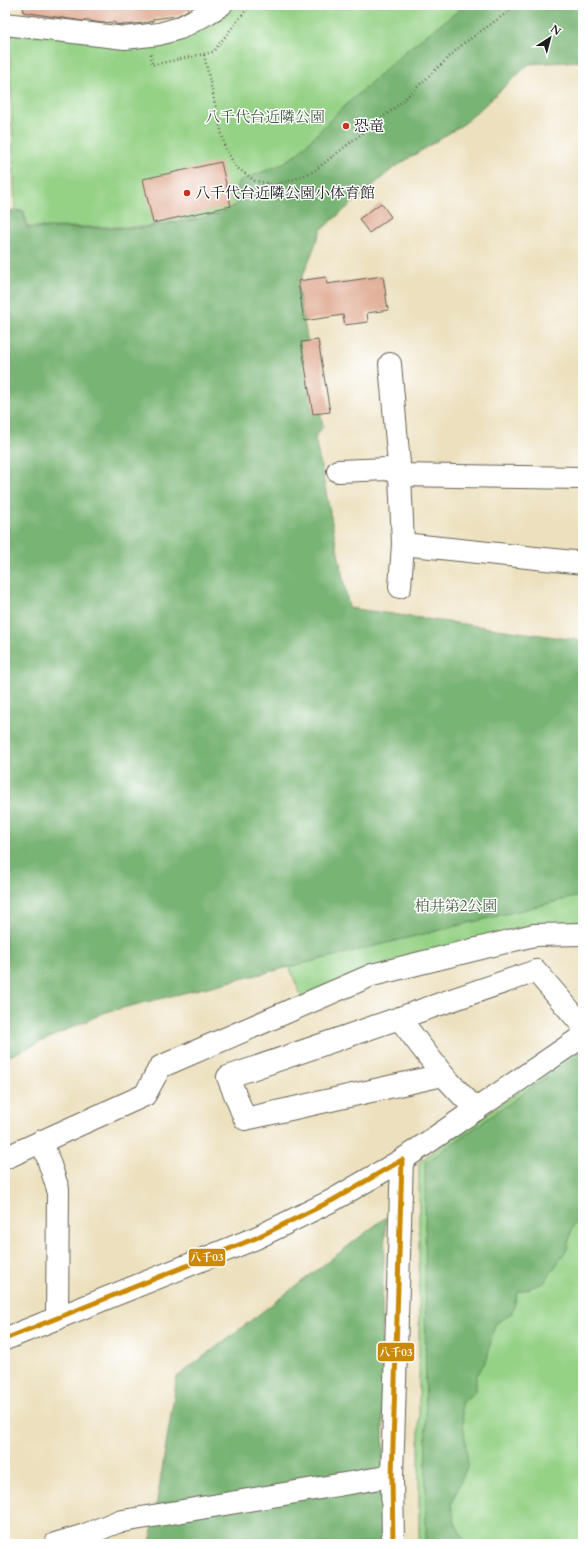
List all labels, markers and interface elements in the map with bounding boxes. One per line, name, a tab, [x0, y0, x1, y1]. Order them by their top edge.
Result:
north arrow	[530, 18, 570, 58]
text: N	[547, 21, 564, 39]
park label: 八千代台近隣公園	[205, 107, 325, 127]
place label: 恐竜	[354, 116, 384, 136]
marker: 恐竜	[341, 121, 351, 131]
place label: 八千代台近隣公園小体育館	[195, 183, 375, 203]
marker: 八千代台近隣公園小体育館	[182, 188, 192, 198]
park label: 柏井第2公園	[415, 896, 497, 916]
line badge: 八千03	[188, 1248, 226, 1267]
text: 八千03	[190, 1250, 224, 1265]
line badge: 八千03	[377, 1342, 415, 1362]
text: 八千03	[379, 1345, 413, 1360]

